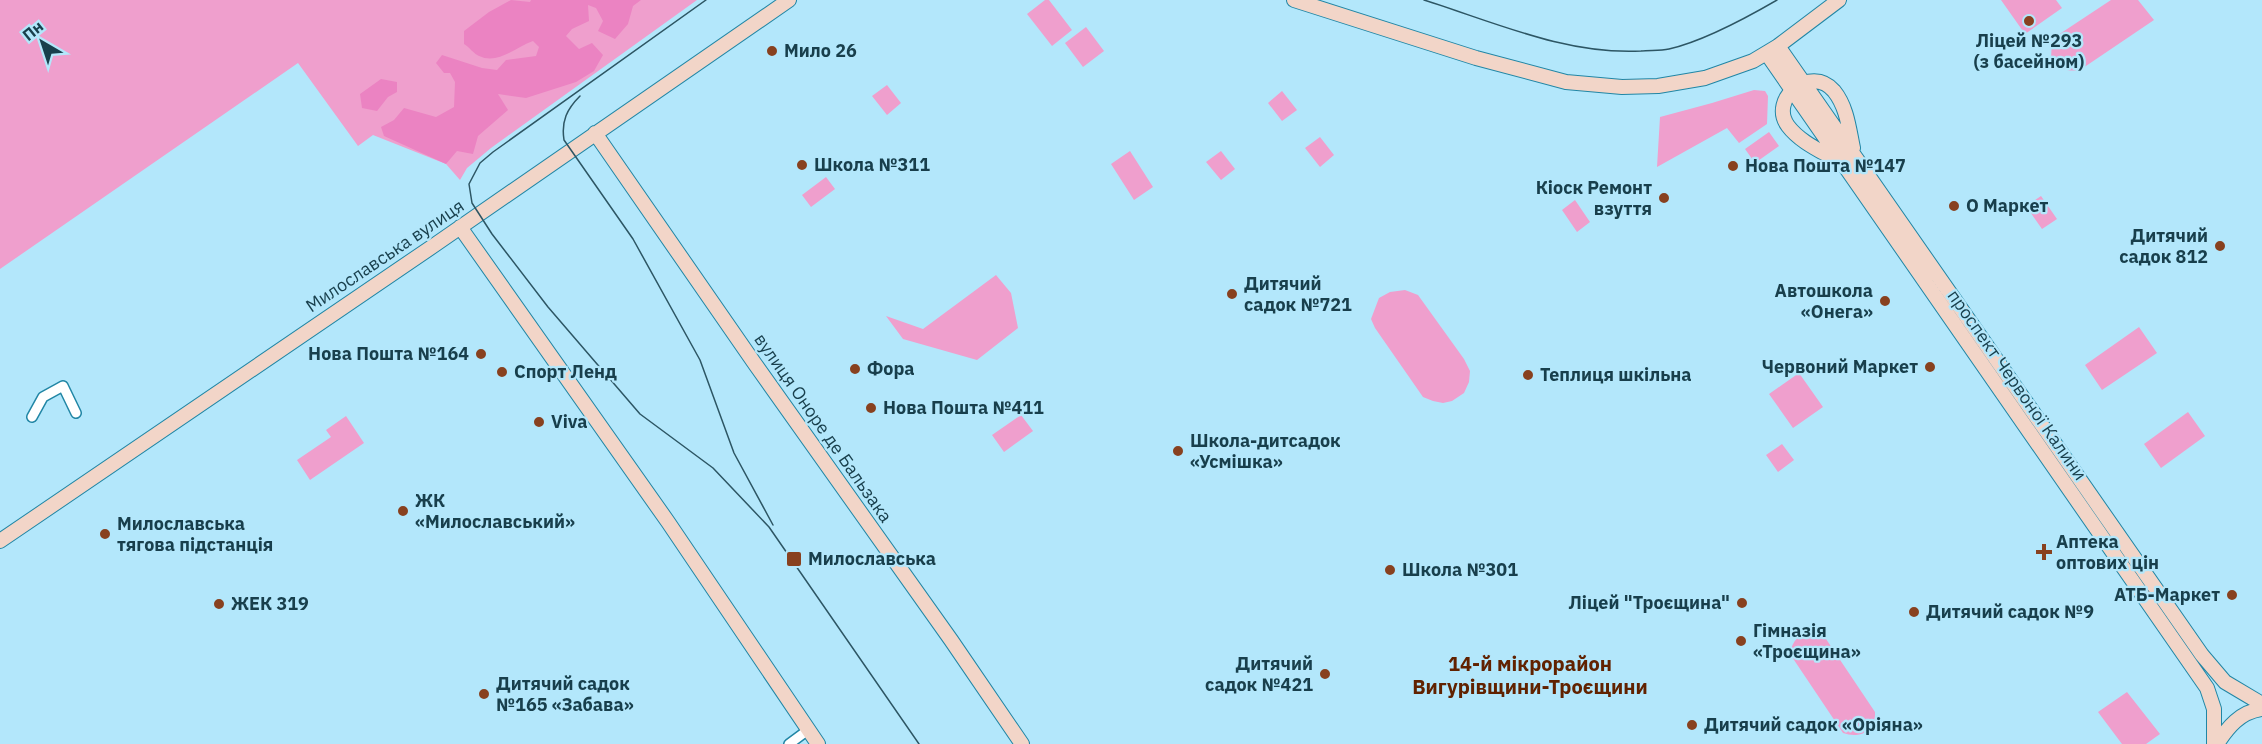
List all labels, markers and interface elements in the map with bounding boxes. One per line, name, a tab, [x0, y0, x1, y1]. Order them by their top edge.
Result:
north arrow	[12, 12, 72, 72]
marker: Ліцей №293 (з басейном)	[2022, 14, 2036, 28]
text: Пн	[18, 16, 47, 45]
place label: Ліцей №293 (з басейном)	[1974, 29, 2084, 73]
place label: Мило 26	[784, 39, 857, 62]
marker: Мило 26	[765, 44, 779, 58]
place label: Школа №311	[814, 153, 930, 176]
place label: Нова Пошта №147	[1745, 154, 1906, 177]
marker: Школа №311	[795, 158, 809, 172]
marker: Нова Пошта №147	[1726, 159, 1740, 173]
place label: Кіоск Ремонт взуття	[1536, 176, 1652, 220]
marker: Кіоск Ремонт взуття	[1657, 191, 1671, 205]
street label: Милославська вулиця	[301, 194, 468, 317]
place label: О Маркет	[1966, 194, 2048, 217]
marker: О Маркет	[1947, 199, 1961, 213]
place label: Дитячий садок 812	[2119, 224, 2208, 268]
marker: Дитячий садок 812	[2213, 239, 2227, 253]
place label: Дитячий садок №721	[1244, 272, 1352, 316]
place label: Автошкола «Онега»	[1775, 279, 1873, 323]
street label: проспект Червоної Калини	[1943, 285, 2092, 485]
marker: Дитячий садок №721	[1225, 287, 1239, 301]
marker: Автошкола «Онега»	[1878, 294, 1892, 308]
street label: вулиця Оноре де Бальзака	[749, 329, 898, 527]
place label: Нова Пошта №164	[308, 342, 469, 365]
marker: Нова Пошта №164	[474, 347, 488, 361]
place label: Червоний Маркет	[1762, 355, 1918, 378]
place label: Фора	[867, 357, 915, 380]
place label: Спорт Ленд	[514, 360, 617, 383]
marker: Червоний Маркет	[1923, 360, 1937, 374]
marker: Фора	[848, 362, 862, 376]
place label: Теплиця шкільна	[1540, 363, 1692, 386]
marker: Спорт Ленд	[495, 365, 509, 379]
marker: Теплиця шкільна	[1521, 368, 1535, 382]
place label: Нова Пошта №411	[883, 396, 1044, 419]
marker: Нова Пошта №411	[864, 401, 878, 415]
place label: Viva	[551, 410, 588, 433]
marker: Viva	[532, 415, 546, 429]
place label: Школа-дитсадок «Усмішка»	[1190, 429, 1341, 473]
marker: Школа-дитсадок «Усмішка»	[1171, 444, 1185, 458]
place label: ЖК «Милославський»	[415, 489, 575, 533]
marker: ЖК «Милославський»	[396, 504, 410, 518]
place label: Милославська тягова пiдстанцiя	[117, 512, 273, 556]
marker: Милославська тягова пiдстанцiя	[98, 527, 112, 541]
place label: Аптека оптових цін	[2056, 530, 2159, 574]
marker: Аптека оптових цін	[2037, 545, 2051, 559]
place label: Милославська	[808, 547, 936, 570]
marker: Милославська	[785, 550, 803, 568]
place label: Школа №301	[1402, 558, 1518, 581]
marker: Школа №301	[1383, 563, 1397, 577]
place label: АТБ-Маркет	[2114, 583, 2220, 606]
marker: АТБ-Маркет	[2225, 588, 2239, 602]
place label: Ліцей "Троєщина"	[1569, 591, 1730, 614]
place label: ЖЕК 319	[231, 592, 309, 615]
marker: Ліцей "Троєщина"	[1735, 596, 1749, 610]
marker: ЖЕК 319	[212, 597, 226, 611]
place label: Дитячий садок №9	[1926, 600, 2094, 623]
marker: Дитячий садок №9	[1907, 605, 1921, 619]
place label: Гімназія «Троєщина»	[1753, 619, 1861, 663]
marker: Гімназія «Троєщина»	[1734, 634, 1748, 648]
district label: 14-й мікрорайон Вигурівщини-Троєщини	[1412, 650, 1648, 700]
place label: Дитячий садок №421	[1205, 652, 1313, 696]
marker: Дитячий садок №421	[1318, 667, 1332, 681]
place label: Дитячий садок №165 «Забава»	[496, 672, 634, 716]
marker: Дитячий садок №165 «Забава»	[477, 687, 491, 701]
place label: Дитячий садок «Оріяна»	[1704, 713, 1923, 736]
marker: Дитячий садок «Оріяна»	[1685, 718, 1699, 732]

